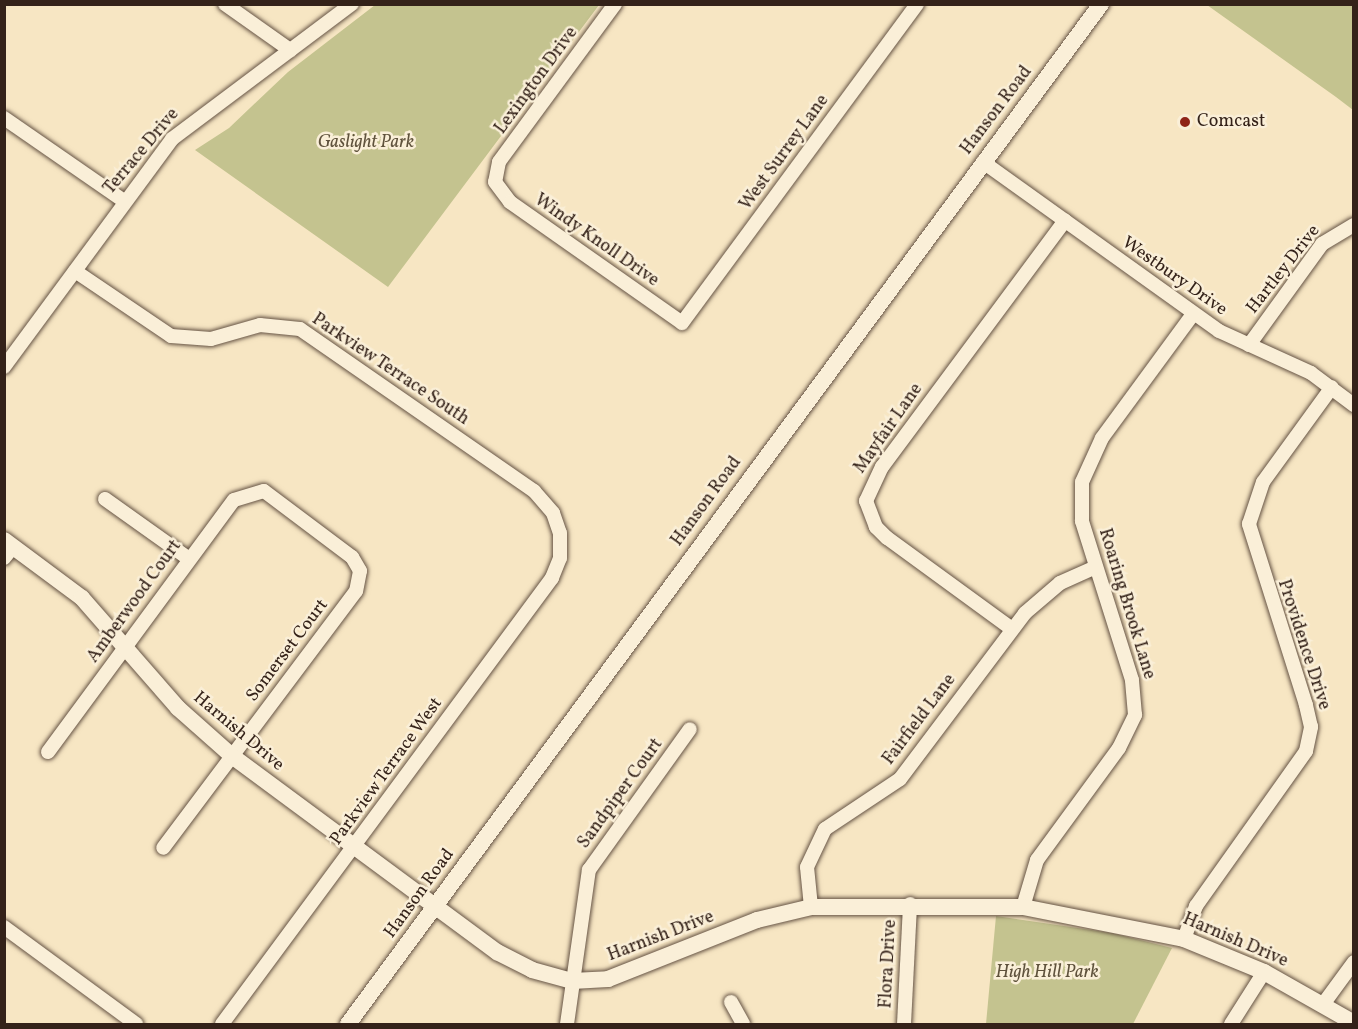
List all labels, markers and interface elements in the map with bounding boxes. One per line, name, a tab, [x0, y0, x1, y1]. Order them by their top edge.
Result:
street label: Lexington Drive	[491, 23, 583, 139]
street label: Hanson Road	[957, 62, 1037, 160]
street label: West Surrey Lane	[736, 91, 834, 215]
street label: Terrace Drive	[100, 104, 184, 200]
place label: Comcast	[1197, 111, 1265, 133]
marker: Comcast	[1178, 115, 1192, 129]
park label: Gaslight Park	[318, 132, 414, 154]
street label: Windy Knoll Drive	[529, 190, 663, 292]
street label: Hartley Drive	[1242, 221, 1326, 319]
street label: Westbury Drive	[1117, 233, 1231, 321]
street label: Parkview Terrace South	[307, 309, 473, 431]
street label: Mayfair Lane	[850, 380, 928, 478]
street label: Hanson Road	[667, 453, 747, 551]
street label: Roaring Brook Lane	[1093, 526, 1159, 682]
street label: Amberwood Court	[83, 536, 187, 668]
street label: Providence Drive	[1272, 577, 1334, 713]
street label: Somerset Court	[242, 595, 334, 707]
street label: Fairfield Lane	[879, 670, 961, 770]
street label: Harnish Drive	[188, 688, 288, 776]
street label: Parkview Terrace West	[326, 693, 448, 851]
street label: Sandpiper Court	[574, 735, 668, 853]
street label: Hanson Road	[380, 845, 460, 943]
street label: Harnish Drive	[605, 907, 717, 967]
street label: Harnish Drive	[1179, 909, 1291, 973]
street label: Flora Drive	[876, 919, 902, 1009]
park label: High Hill Park	[995, 962, 1099, 984]

